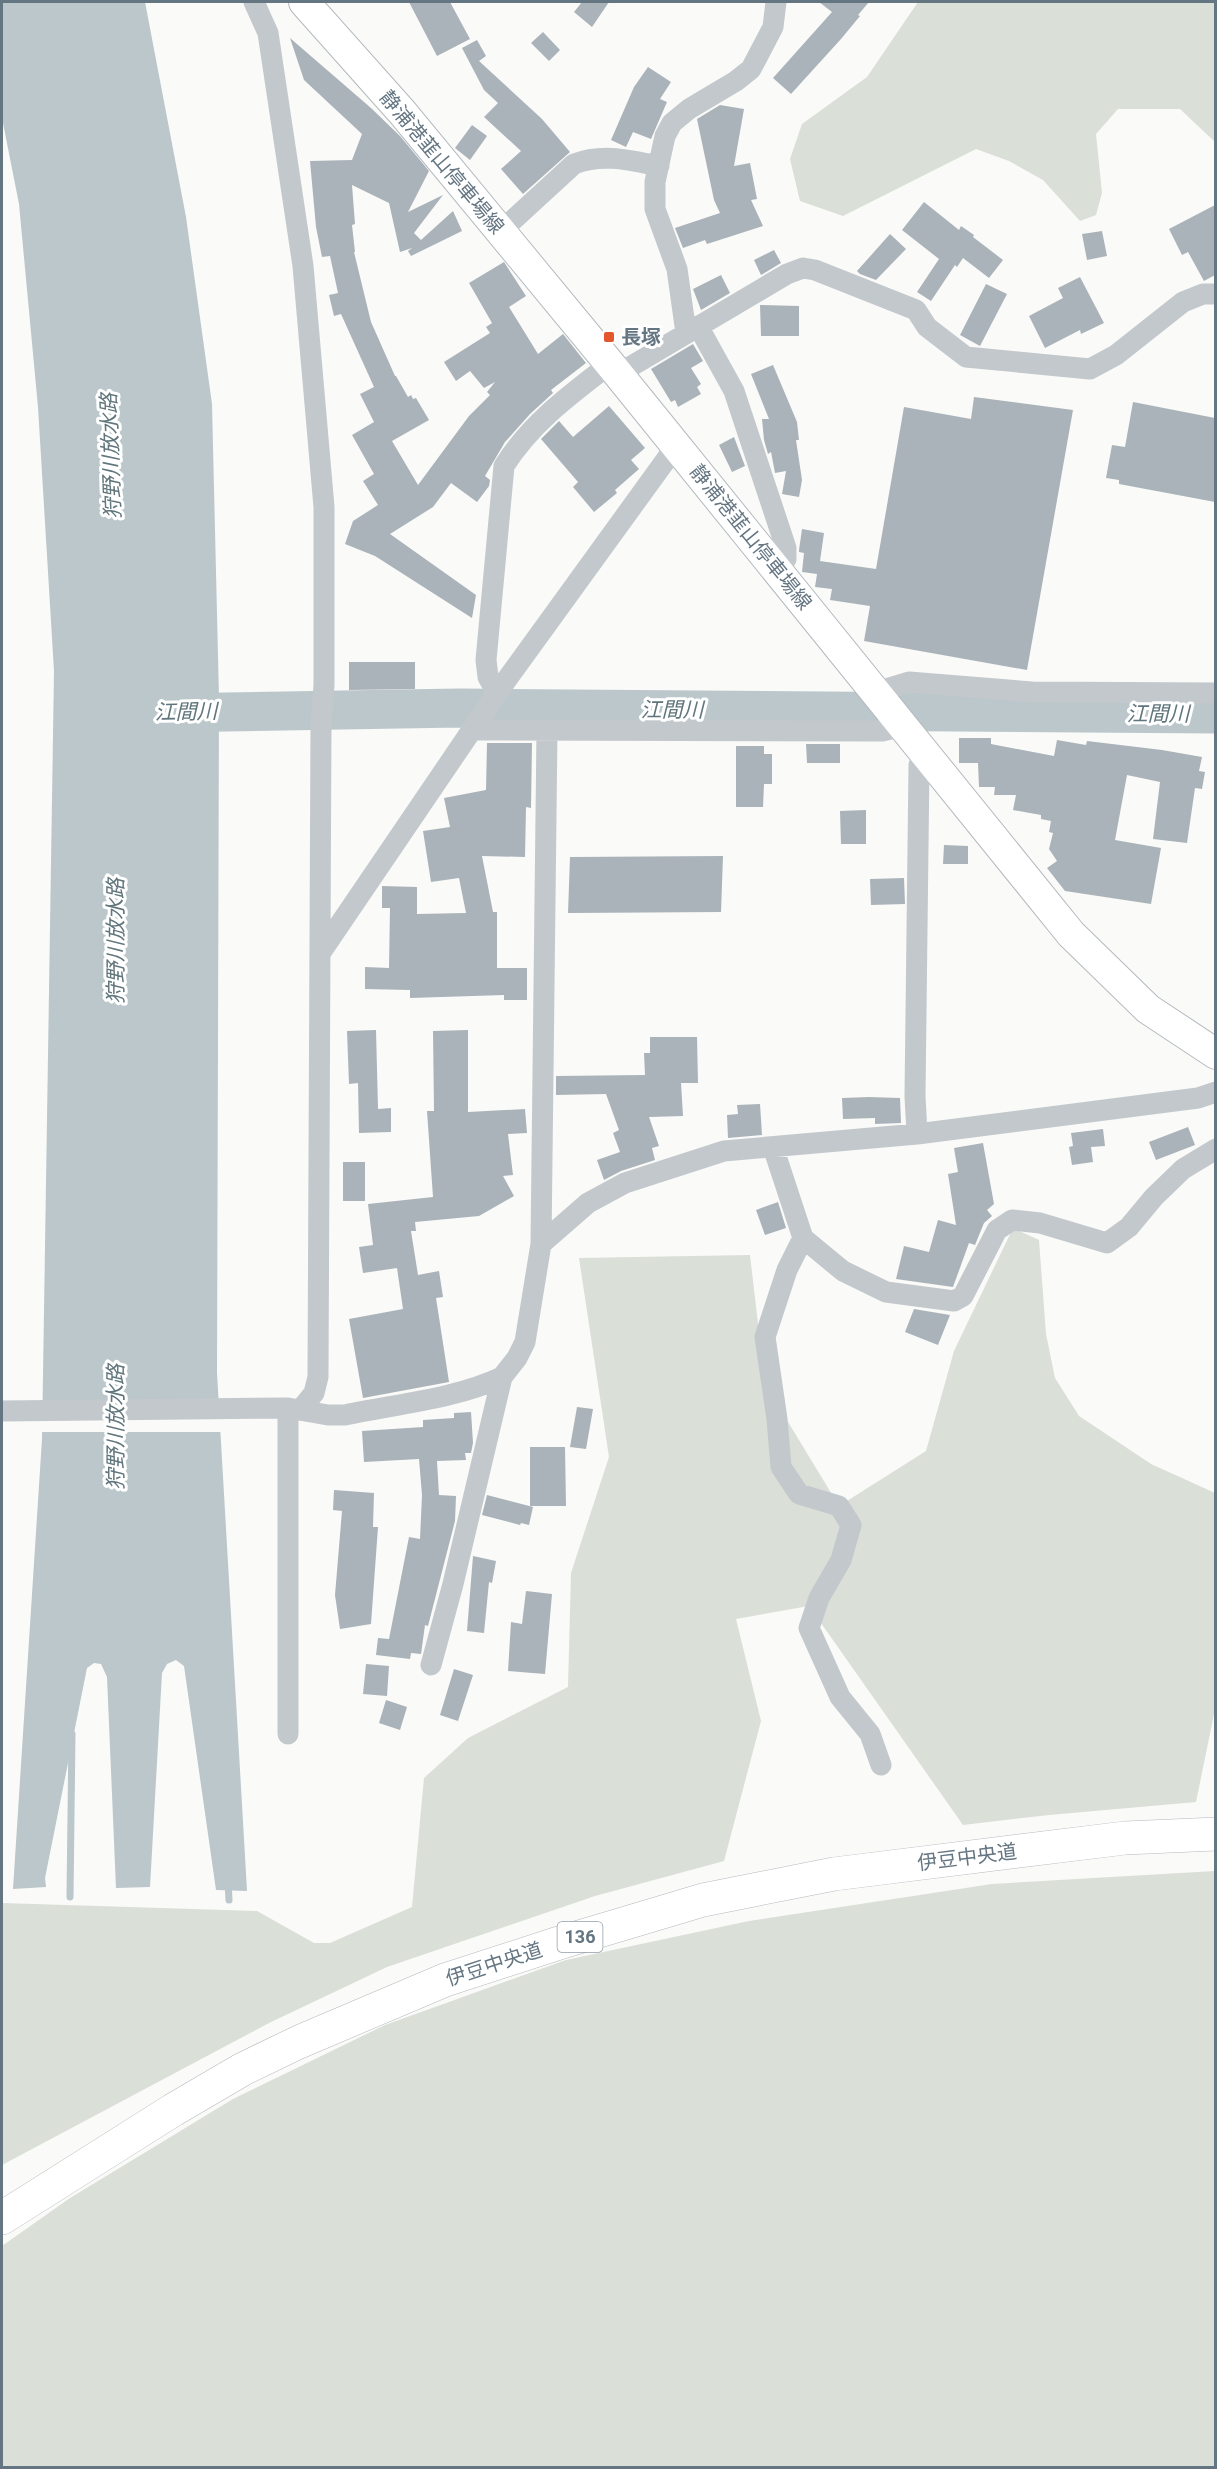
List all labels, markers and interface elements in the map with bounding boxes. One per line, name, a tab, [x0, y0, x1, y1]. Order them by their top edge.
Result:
street label: 静浦港韮山停車場線	[375, 85, 509, 239]
place label: 長塚	[621, 325, 661, 349]
marker: 長塚	[602, 330, 616, 344]
water label: 狩野川放水路	[97, 391, 125, 519]
street label: 静浦港韮山停車場線	[685, 460, 817, 614]
water label: 江間川	[641, 698, 705, 722]
water label: 江間川	[154, 699, 220, 725]
water label: 江間川	[1127, 702, 1191, 726]
water label: 狩野川放水路	[104, 876, 128, 1004]
water label: 狩野川放水路	[104, 1362, 128, 1490]
street label: 伊豆中央道	[916, 1839, 1018, 1875]
road number: 136	[558, 1922, 602, 1952]
street label: 伊豆中央道	[443, 1937, 545, 1991]

